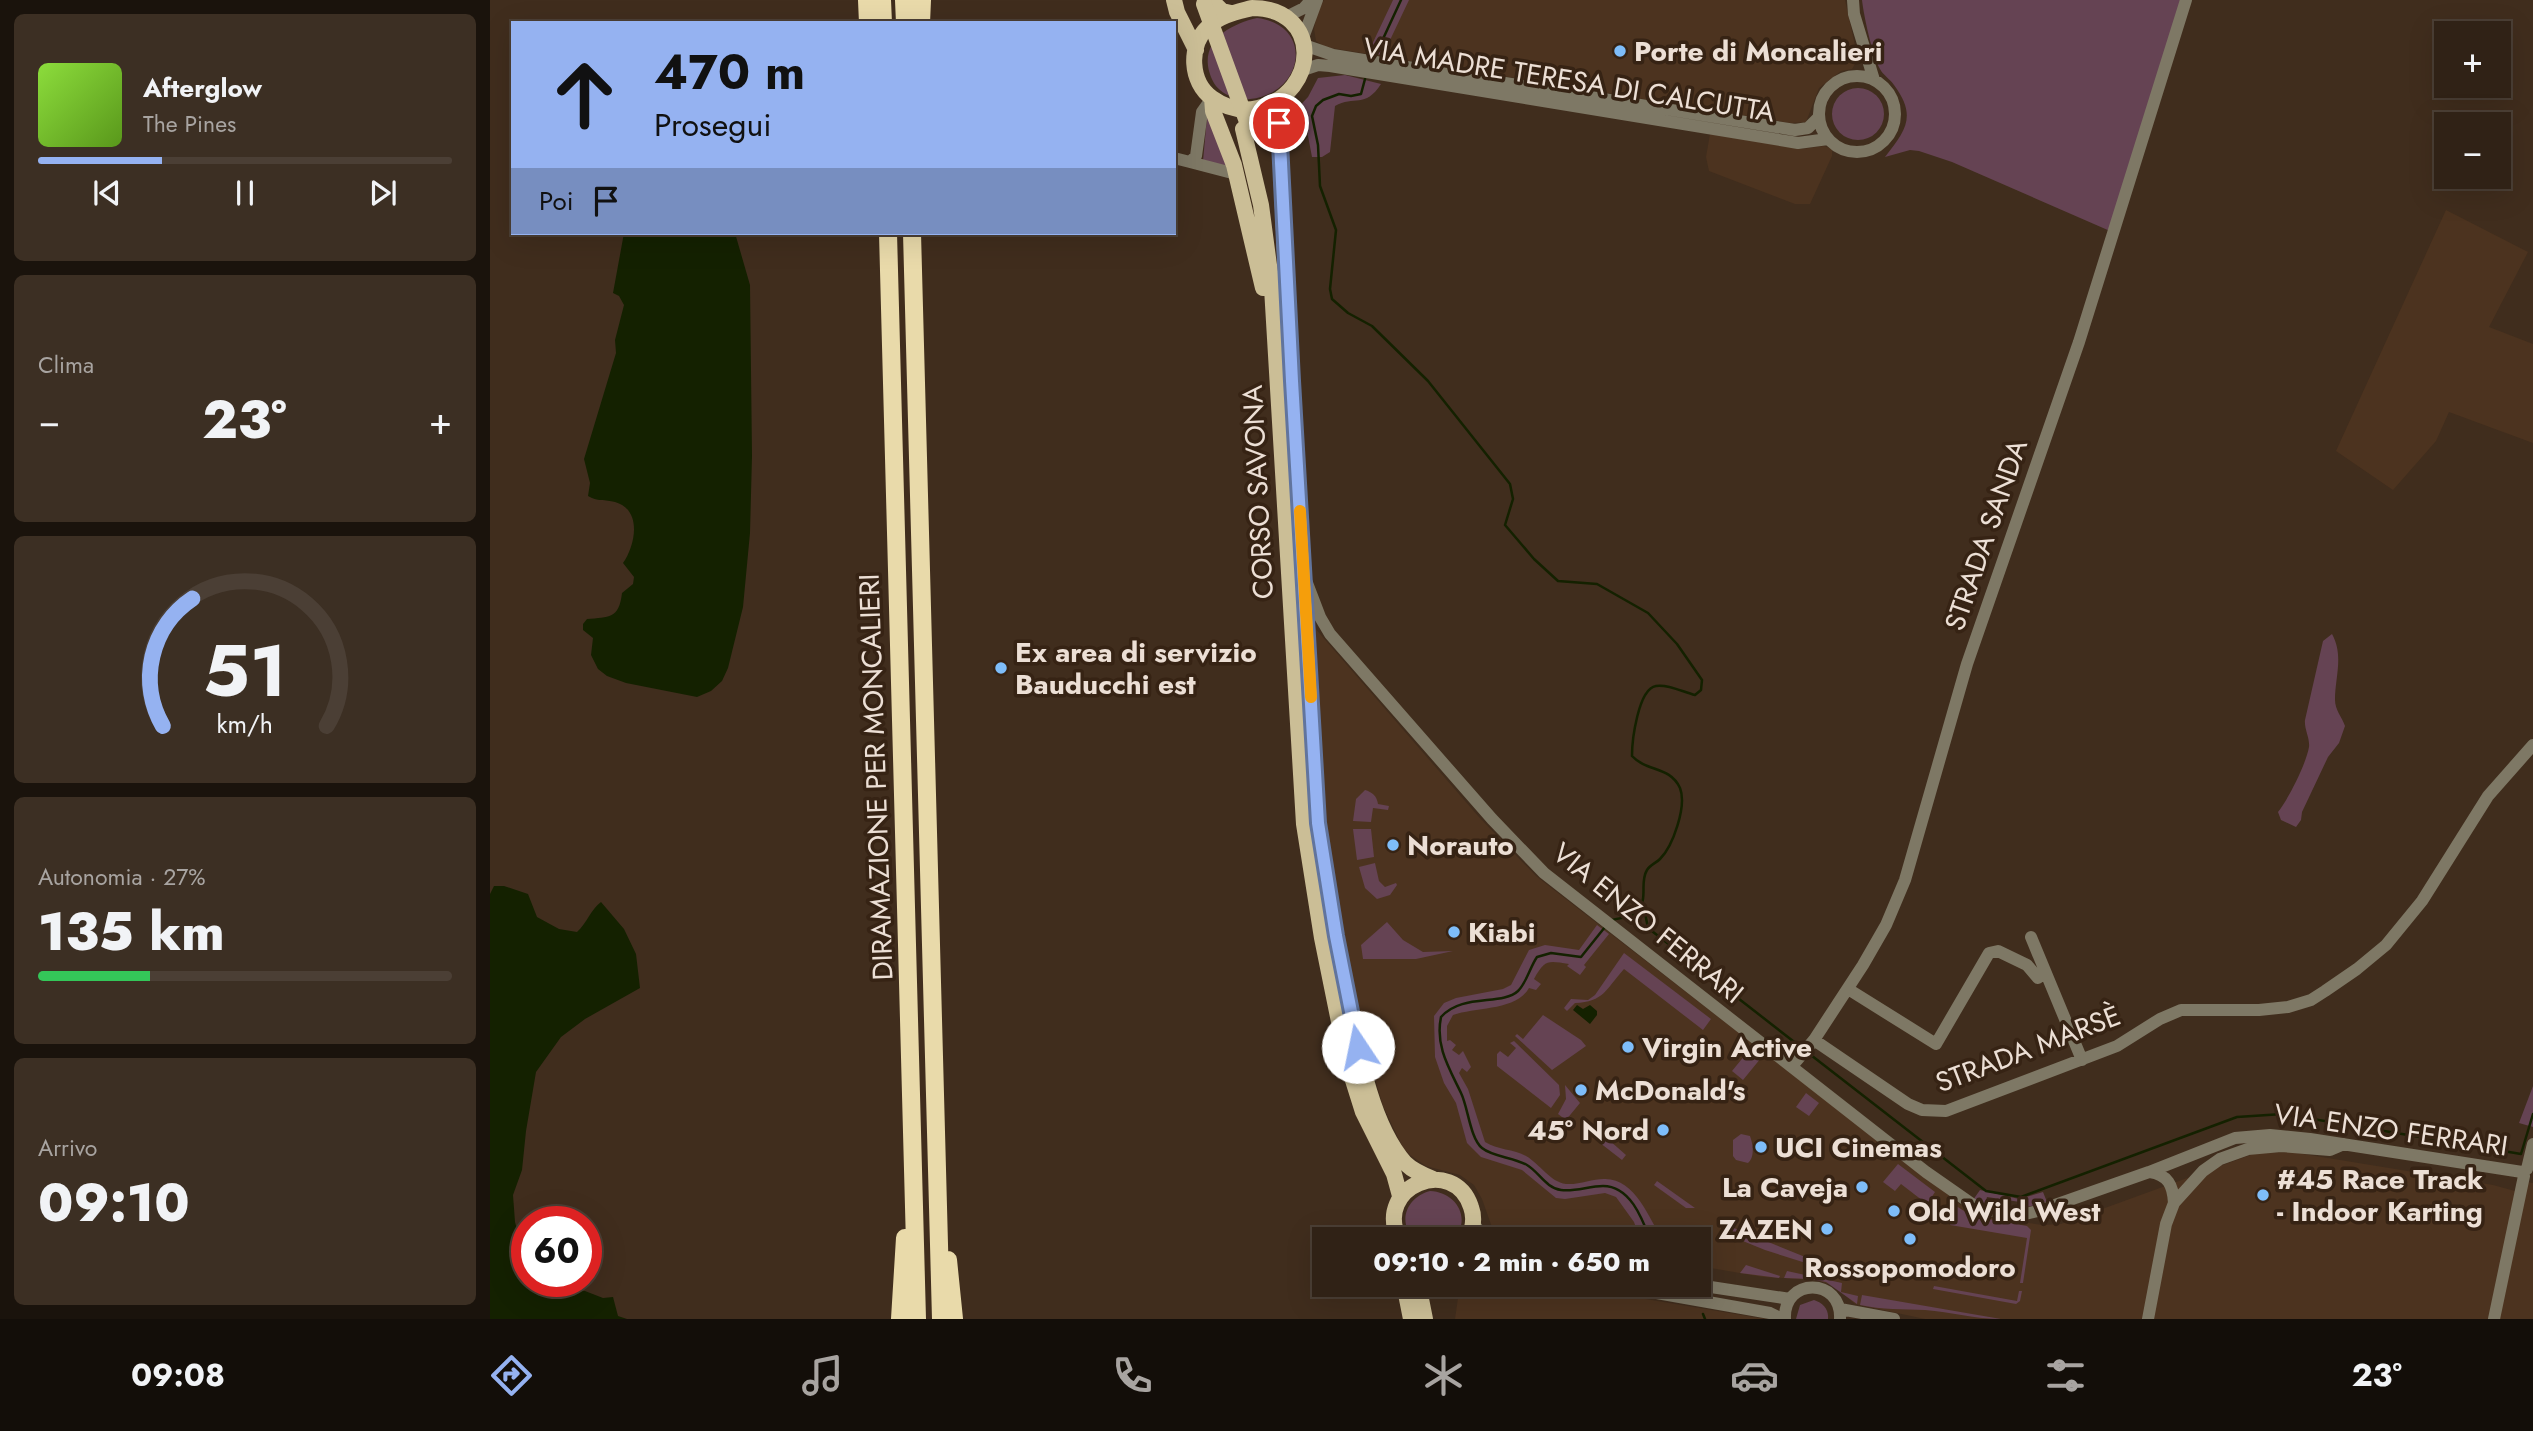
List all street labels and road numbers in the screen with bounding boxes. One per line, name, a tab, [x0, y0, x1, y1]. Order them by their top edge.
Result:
street label: VIA MADRE TERESA DI CALCUTTA	[1360, 27, 1778, 133]
street label: CORSO SAVONA	[1232, 383, 1284, 600]
street label: STRADA SANDA	[1934, 433, 2038, 636]
street label: DIRAMAZIONE PER MONCALIERI	[848, 573, 904, 981]
street label: VIA ENZO FERRARI	[1544, 833, 1752, 1013]
street label: STRADA MARSÈ	[1930, 995, 2126, 1103]
street label: VIA ENZO FERRARI	[2272, 1093, 2510, 1167]

